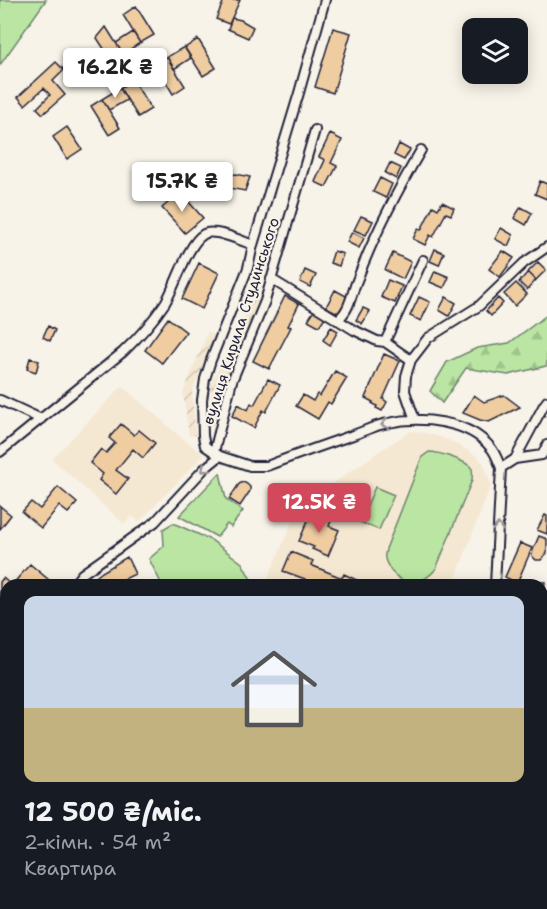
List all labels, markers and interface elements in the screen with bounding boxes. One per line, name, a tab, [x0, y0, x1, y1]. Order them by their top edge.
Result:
map controls	[462, 18, 528, 84]
button: layers	[462, 18, 528, 84]
pin: 16.2K ₴	[60, 48, 170, 99]
text: 16.2K ₴	[77, 54, 153, 80]
pin: 15.7K ₴	[127, 162, 237, 213]
text: 15.7K ₴	[146, 168, 218, 194]
street label: вулиця Кирила Студинського	[198, 215, 284, 427]
one-way arrow	[381, 417, 391, 430]
one-way arrow	[201, 462, 212, 473]
pin: 12.5K ₴	[264, 483, 374, 534]
text: 12.5K ₴	[282, 489, 356, 515]
one-way arrow	[492, 522, 505, 531]
icon: home	[220, 635, 328, 743]
text: 12 500 ₴/міс.	[24, 794, 202, 829]
text: 2-кімн. · 54 m²	[24, 829, 171, 855]
text: Квартира	[24, 855, 116, 881]

